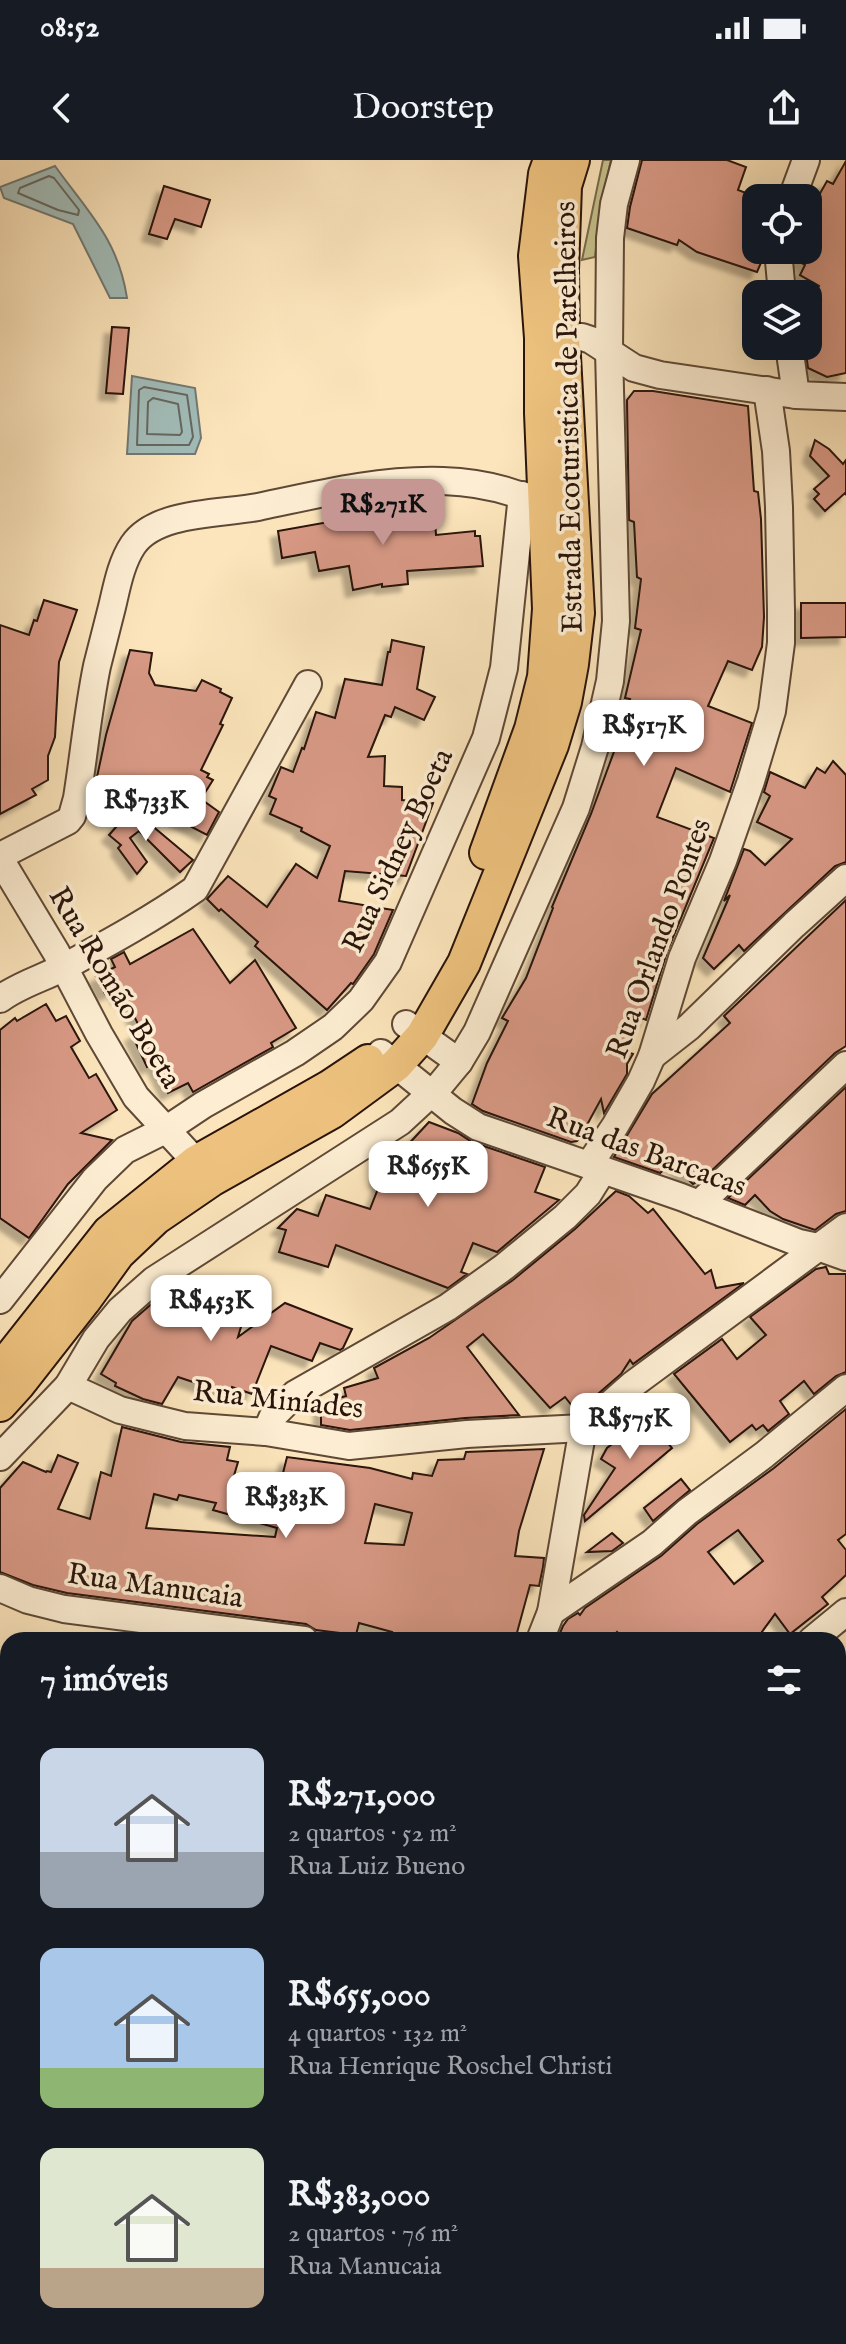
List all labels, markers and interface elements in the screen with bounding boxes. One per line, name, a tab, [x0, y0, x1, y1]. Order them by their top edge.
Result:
text: 08:52	[40, 9, 99, 47]
text: Doorstep	[352, 85, 494, 131]
icon: back	[40, 86, 84, 130]
icon: share	[762, 86, 806, 130]
map controls	[742, 184, 822, 360]
button: locate	[742, 184, 822, 264]
street label: Estrada Ecoturistica de Parelheiros	[547, 201, 593, 633]
button: layers	[742, 280, 822, 360]
pin: R$271K	[318, 479, 448, 547]
text: R$271K	[340, 488, 426, 521]
pin: R$517K	[579, 700, 709, 768]
text: R$517K	[602, 709, 686, 742]
street label: Rua Sidney Boeta	[335, 743, 463, 959]
pin: R$733K	[81, 775, 211, 843]
text: R$733K	[104, 784, 188, 817]
street label: Rua Orlando Pontes	[599, 814, 721, 1064]
street label: Rua Romão Boeta	[39, 880, 189, 1096]
street label: Rua das Barcacas	[541, 1099, 751, 1207]
pin: R$655K	[363, 1141, 493, 1209]
text: R$655K	[387, 1150, 469, 1183]
pin: R$453K	[146, 1275, 276, 1343]
text: R$453K	[169, 1284, 253, 1317]
street label: Rua Miníades	[191, 1373, 365, 1429]
pin: R$575K	[565, 1393, 695, 1461]
text: R$575K	[588, 1402, 672, 1435]
pin: R$383K	[221, 1472, 351, 1540]
text: R$383K	[245, 1481, 327, 1514]
street label: Rua Manucaia	[65, 1556, 245, 1618]
icon: filters	[762, 1658, 806, 1702]
text: 7 imóveis	[40, 1659, 168, 1702]
text: R$271,000	[288, 1774, 436, 1817]
icon: home	[104, 1780, 200, 1876]
text: 2 quartos · 52 m²	[288, 1817, 457, 1850]
text: Rua Luiz Bueno	[288, 1850, 465, 1883]
text: R$655,000	[288, 1974, 431, 2017]
icon: home	[104, 1980, 200, 2076]
text: 4 quartos · 132 m²	[288, 2017, 467, 2050]
text: Rua Henrique Roschel Christi	[288, 2050, 613, 2083]
text: R$383,000	[288, 2174, 430, 2217]
icon: home	[104, 2180, 200, 2276]
text: 2 quartos · 76 m²	[288, 2217, 458, 2250]
text: Rua Manucaia	[288, 2250, 441, 2283]

